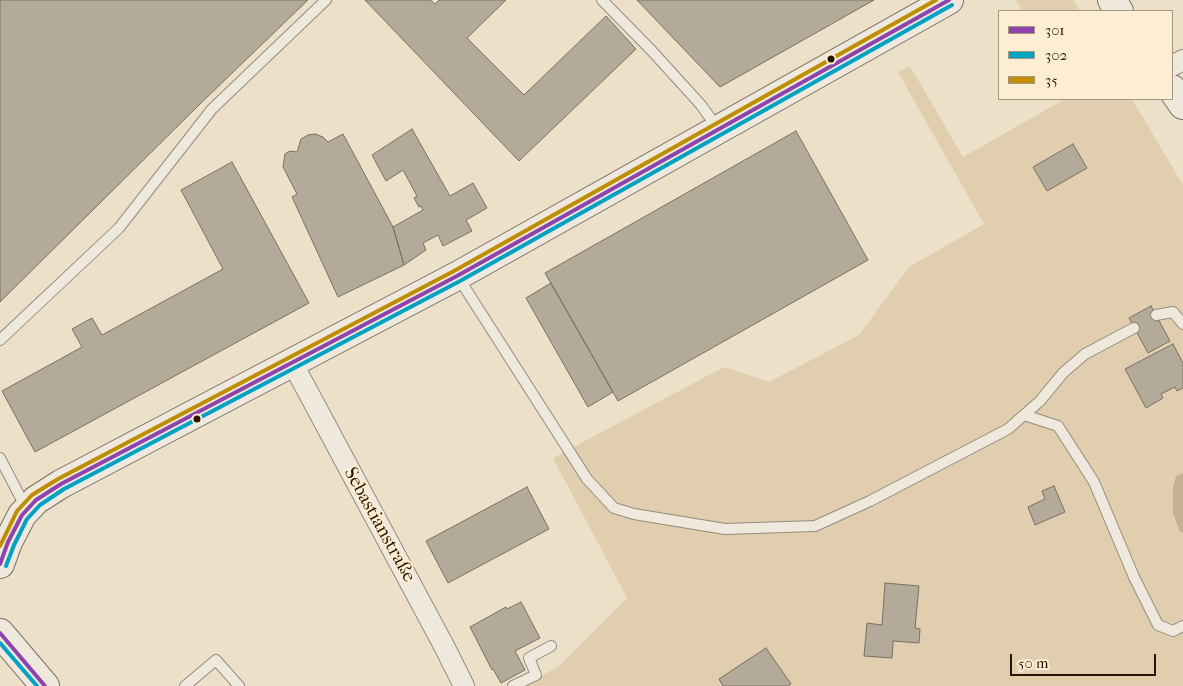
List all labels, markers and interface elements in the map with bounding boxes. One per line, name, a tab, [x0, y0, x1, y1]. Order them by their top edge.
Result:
legend	[998, 10, 1173, 100]
text: 301	[1045, 21, 1065, 39]
text: 302	[1045, 46, 1067, 64]
unlabelled marker	[826, 54, 836, 64]
text: 35	[1045, 71, 1058, 89]
unlabelled marker	[192, 414, 202, 424]
street label: Sebastianstraße	[338, 464, 420, 586]
scale bar	[1013, 644, 1159, 676]
text: 50 m	[1018, 654, 1048, 672]

